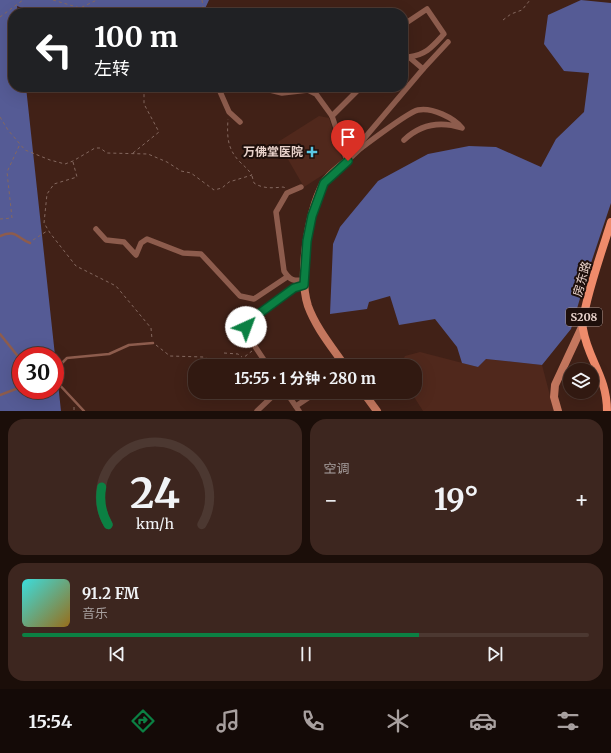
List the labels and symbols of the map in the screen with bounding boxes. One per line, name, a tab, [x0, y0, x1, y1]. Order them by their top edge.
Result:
pin	[331, 120, 365, 161]
place label: 万佛堂医院	[243, 144, 303, 159]
marker: 万佛堂医院	[306, 146, 318, 158]
street label: 房东路	[569, 259, 594, 298]
position arrow	[225, 306, 267, 348]
road number: S208	[566, 308, 602, 326]
speed limit sign: 30	[12, 347, 64, 399]

